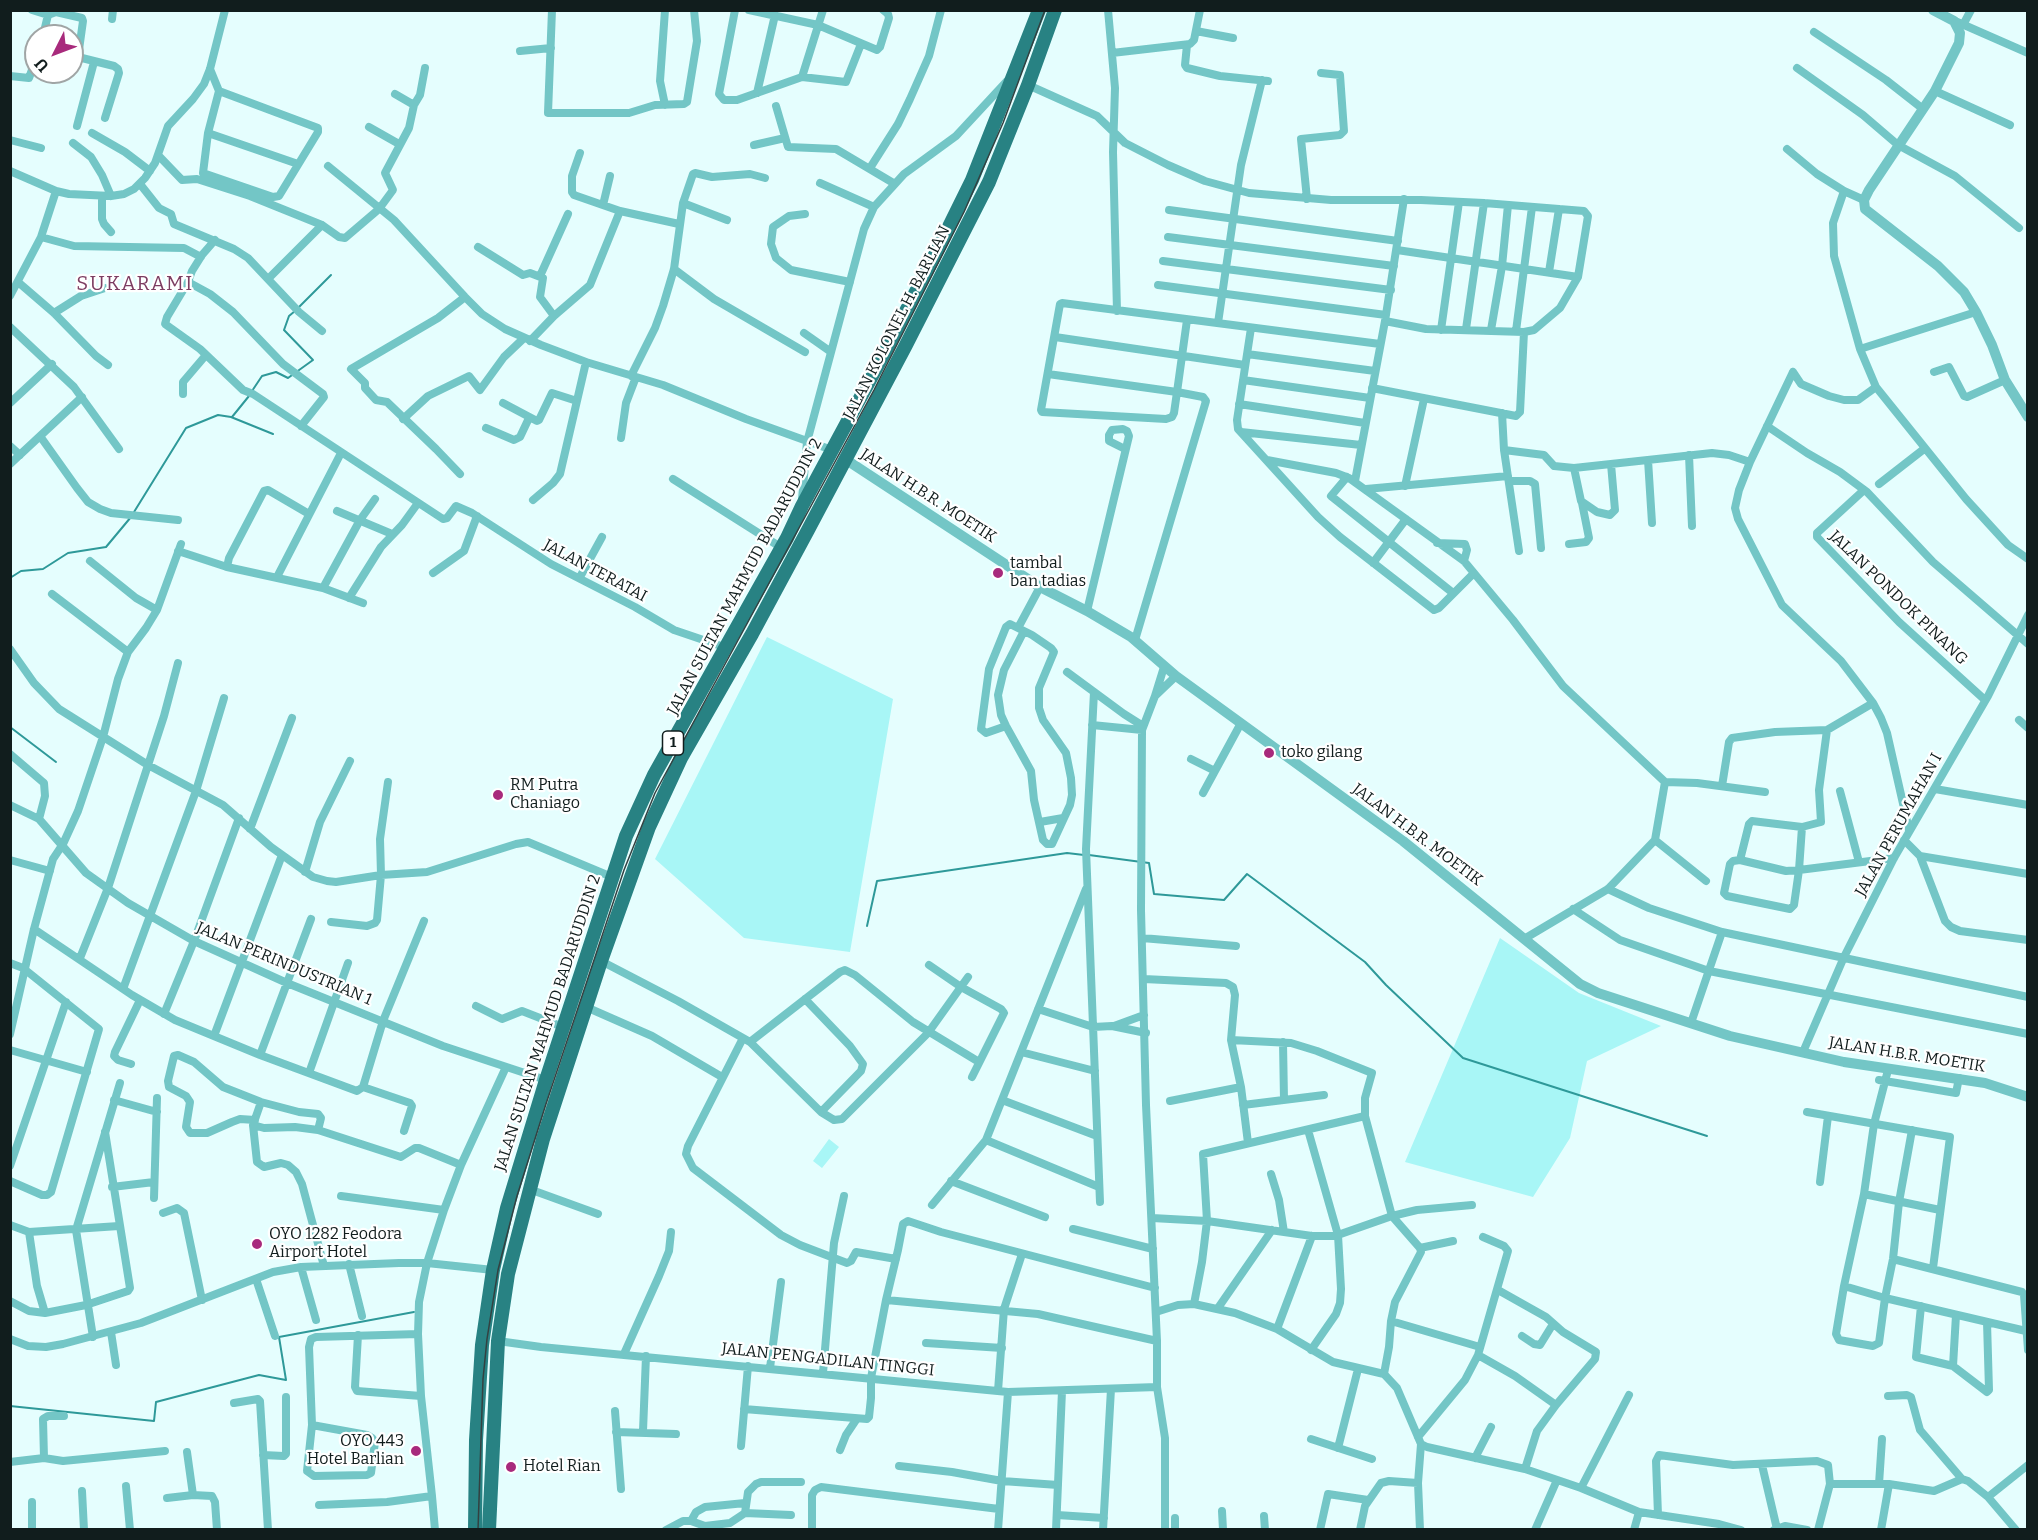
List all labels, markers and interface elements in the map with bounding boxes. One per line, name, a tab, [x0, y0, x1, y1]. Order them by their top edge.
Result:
north arrow	[24, 24, 84, 84]
text: U	[31, 54, 53, 76]
street label: JALAN KOLONEL H. BARLIAN	[839, 223, 955, 423]
district label: SUKARAMI	[76, 272, 194, 296]
street label: JALAN SULTAN MAHMUD BADARUDDIN 2	[664, 435, 826, 719]
street label: JALAN H.B.R. MOETIK	[856, 445, 1000, 547]
street label: JALAN PONDOK PINANG	[1825, 527, 1971, 669]
street label: JALAN TERATAI	[540, 536, 650, 606]
place label: tambal ban tadias	[1010, 554, 1086, 592]
marker: tambal ban tadias	[991, 566, 1005, 580]
road number: 1	[662, 731, 684, 755]
place label: toko gilang	[1281, 743, 1362, 763]
marker: toko gilang	[1262, 746, 1276, 760]
street label: JALAN PERUMAHAN I	[1852, 750, 1946, 900]
place label: RM Putra Chaniago	[510, 776, 580, 814]
street label: JALAN H.B.R. MOETIK	[1348, 780, 1486, 890]
marker: RM Putra Chaniago	[491, 788, 505, 802]
street label: JALAN SULTAN MAHMUD BADARUDDIN 2	[491, 872, 605, 1174]
street label: JALAN PERINDUSTRIAN 1	[193, 918, 375, 1010]
street label: JALAN H.B.R. MOETIK	[1827, 1033, 1987, 1077]
place label: OYO 1282 Feodora Airport Hotel	[269, 1225, 402, 1263]
marker: OYO 1282 Feodora Airport Hotel	[250, 1237, 264, 1251]
street label: JALAN PENGADILAN TINGGI	[721, 1339, 935, 1381]
place label: OYO 443 Hotel Barlian	[307, 1432, 404, 1470]
marker: OYO 443 Hotel Barlian	[409, 1444, 423, 1458]
place label: Hotel Rian	[523, 1457, 601, 1477]
marker: Hotel Rian	[504, 1460, 518, 1474]

